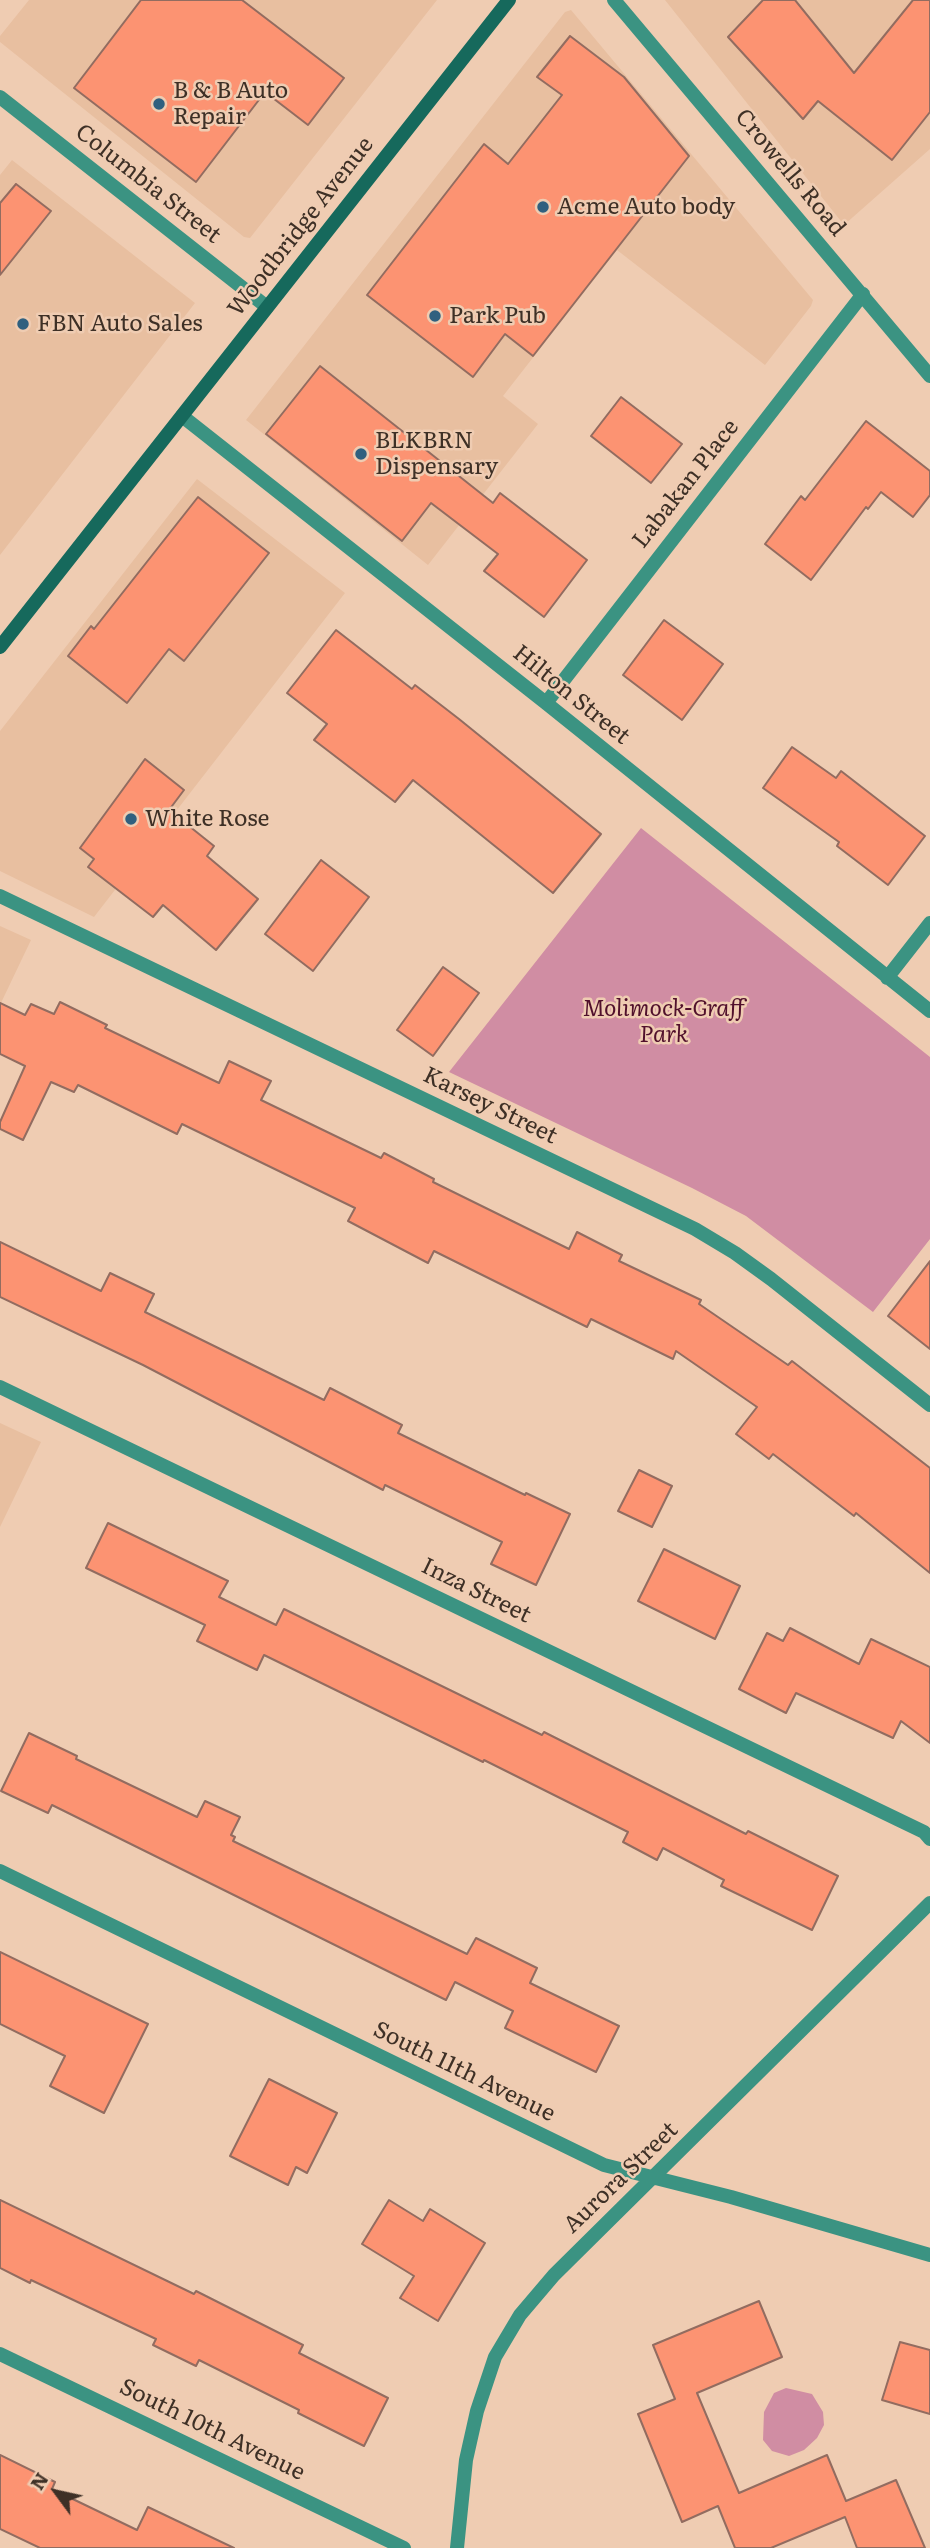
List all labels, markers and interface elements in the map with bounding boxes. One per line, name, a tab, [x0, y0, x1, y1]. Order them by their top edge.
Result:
place label: B & B Auto Repair	[173, 77, 288, 131]
marker: B & B Auto Repair	[151, 96, 167, 112]
street label: Crowells Road	[729, 104, 851, 242]
street label: Columbia Street	[70, 119, 226, 249]
street label: Woodbridge Avenue	[222, 132, 380, 322]
place label: Acme Auto body	[557, 193, 735, 221]
marker: Acme Auto body	[535, 199, 551, 215]
place label: Park Pub	[449, 302, 546, 330]
marker: Park Pub	[427, 308, 443, 324]
place label: FBN Auto Sales	[37, 310, 203, 338]
marker: FBN Auto Sales	[15, 316, 31, 332]
street label: Labakan Place	[627, 414, 745, 554]
place label: BLKBRN Dispensary	[375, 427, 498, 481]
marker: BLKBRN Dispensary	[353, 446, 369, 462]
street label: Hilton Street	[507, 639, 635, 751]
place label: White Rose	[145, 805, 269, 833]
marker: White Rose	[123, 811, 139, 827]
park label: Molimock-Graff Park	[583, 995, 745, 1049]
street label: Karsey Street	[418, 1062, 562, 1150]
street label: Inza Street	[417, 1553, 535, 1629]
street label: South 11th Avenue	[369, 2016, 559, 2128]
street label: Aurora Street	[558, 2117, 684, 2239]
street label: South 10th Avenue	[115, 2373, 309, 2487]
north arrow	[21, 2457, 91, 2527]
text: N	[22, 2466, 54, 2495]

